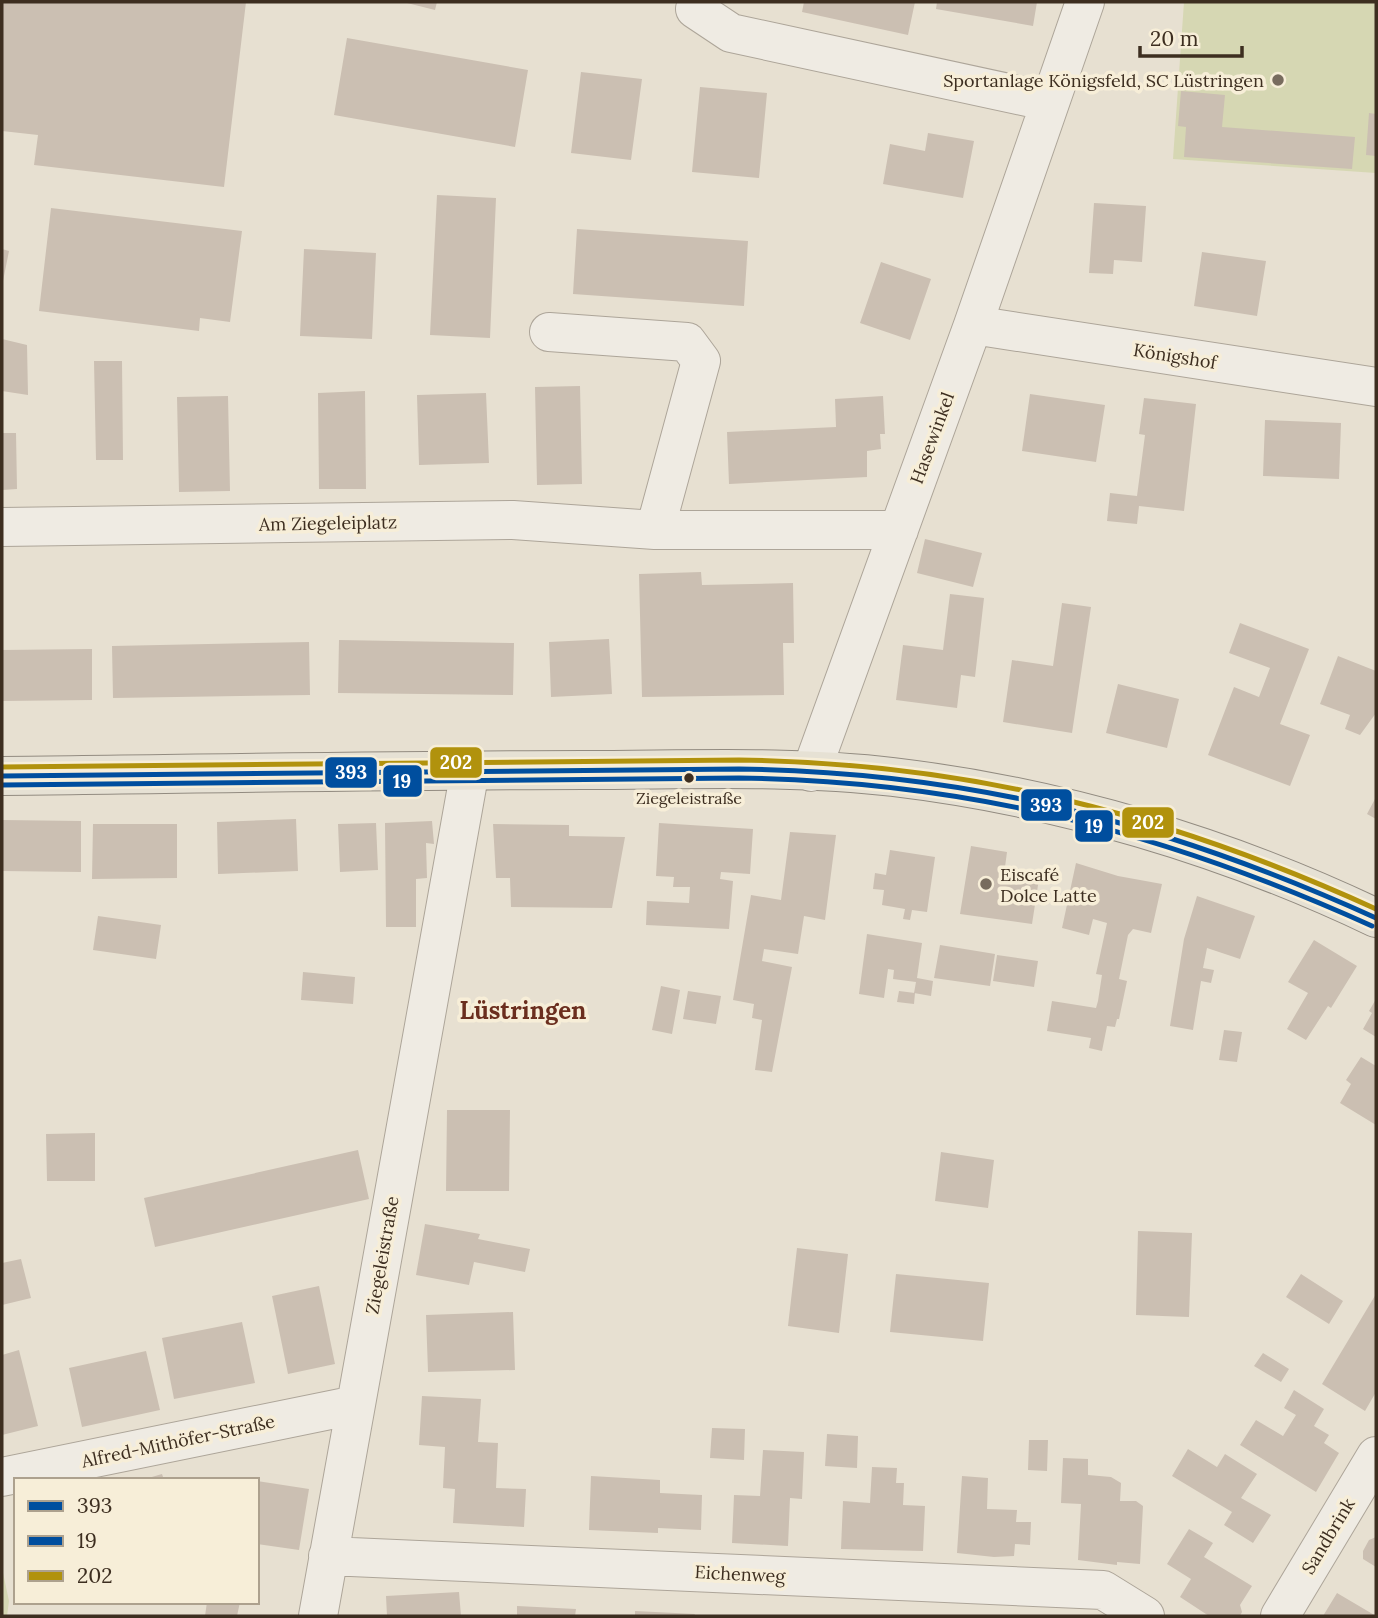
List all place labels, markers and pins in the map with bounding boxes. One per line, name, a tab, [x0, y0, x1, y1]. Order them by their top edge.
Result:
place label: Sportanlage Königsfeld, SC Lüstringen	[943, 69, 1264, 92]
marker: Sportanlage Königsfeld, SC Lüstringen	[1270, 72, 1286, 88]
marker: Ziegeleistraße	[682, 771, 696, 785]
place label: Ziegeleistraße	[636, 788, 742, 808]
place label: Eiscafé Dolce Latte	[1000, 863, 1097, 907]
marker: Eiscafé Dolce Latte	[978, 876, 994, 892]

